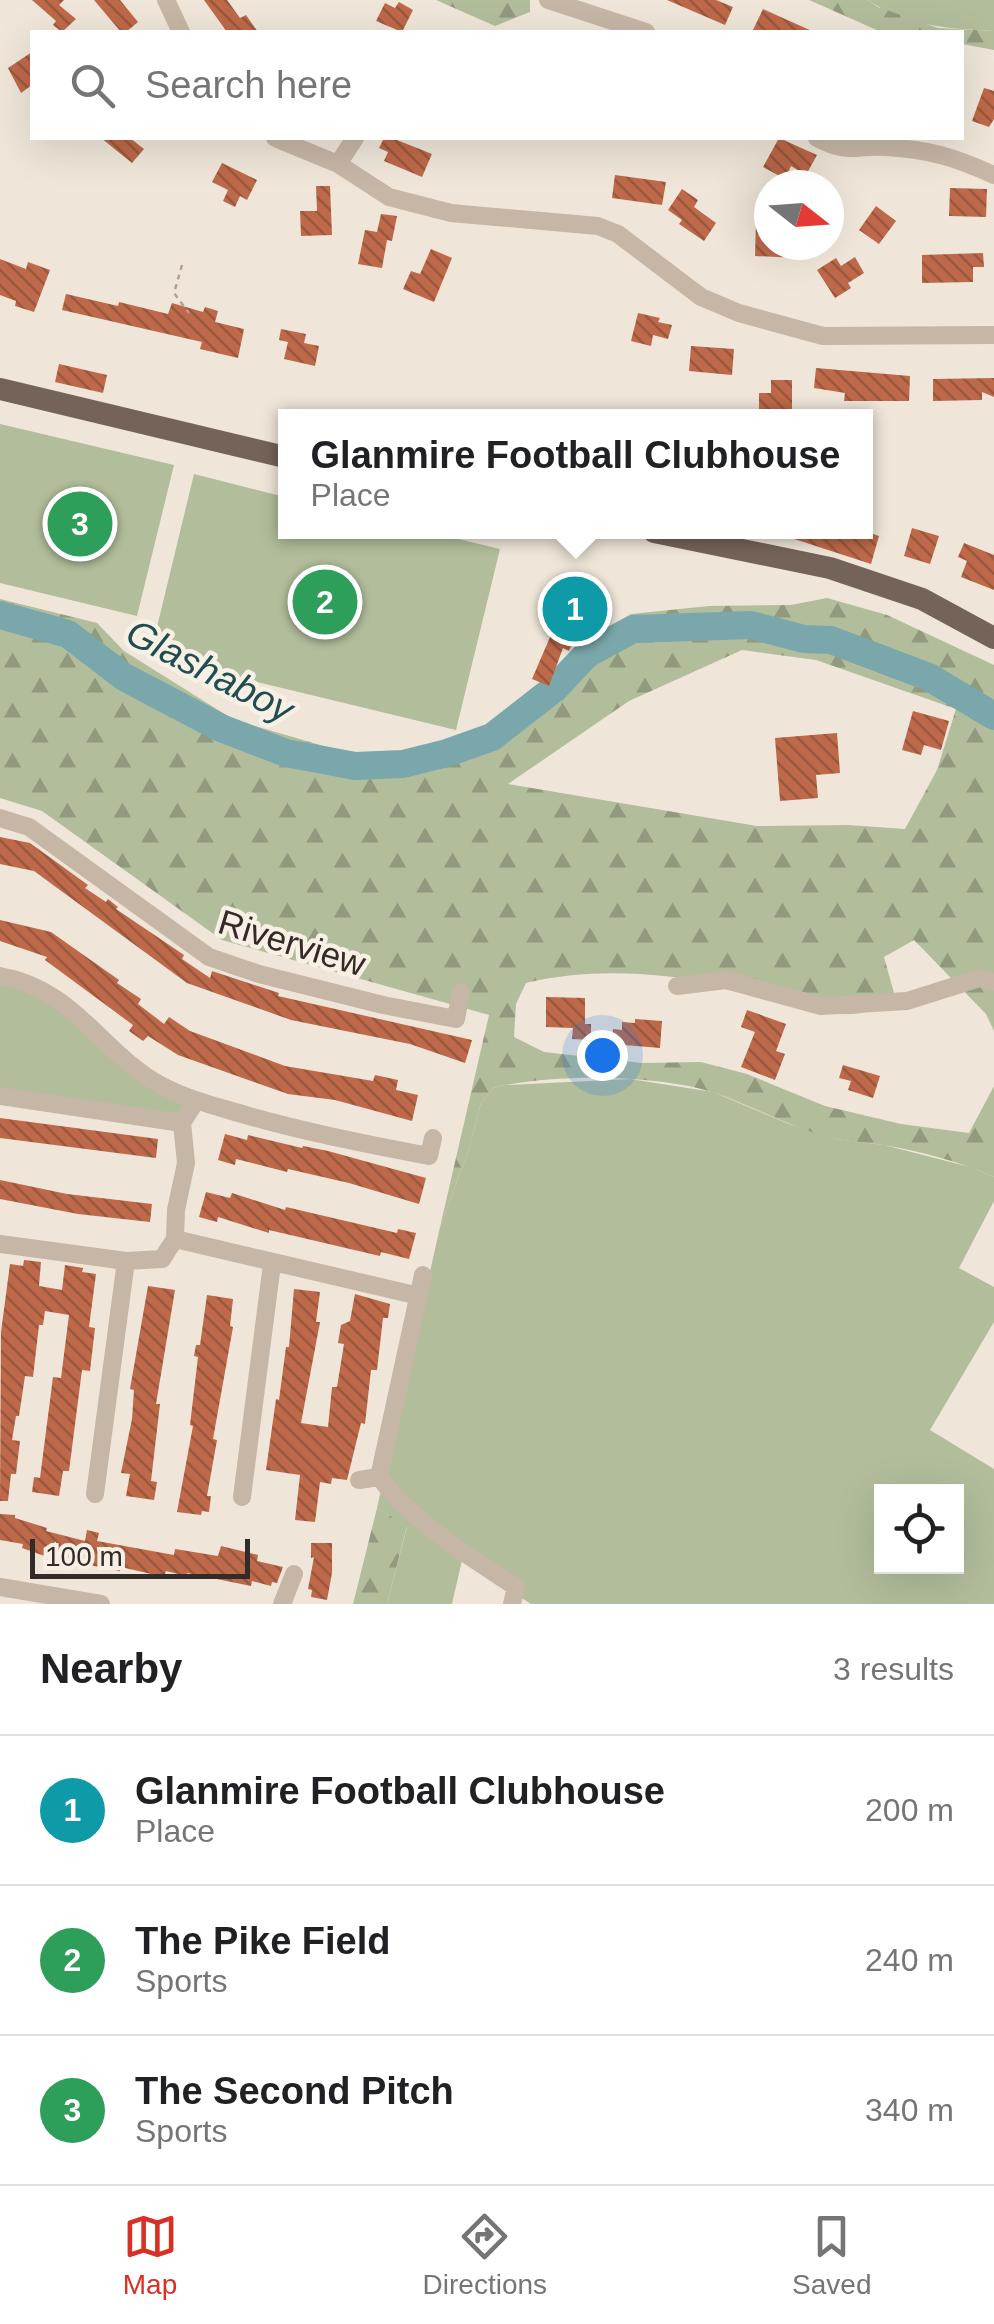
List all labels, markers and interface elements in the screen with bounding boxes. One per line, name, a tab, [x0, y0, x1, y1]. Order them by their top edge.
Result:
search box	[30, 30, 964, 140]
icon: search	[65, 58, 120, 113]
text: Search here	[145, 64, 352, 106]
north arrow	[754, 170, 844, 260]
popup	[278, 409, 873, 539]
text: Glanmire Football Clubhouse	[311, 434, 840, 476]
text: Place	[311, 477, 391, 513]
pin: 3	[48, 486, 112, 562]
pin: 2	[292, 564, 358, 640]
pin: 1	[542, 572, 608, 646]
water label: Glashaboy	[120, 611, 302, 732]
street label: Riverview	[214, 902, 371, 984]
your location	[577, 1030, 628, 1081]
map controls	[874, 1484, 964, 1574]
button: locate	[874, 1484, 964, 1574]
scale bar	[30, 1534, 250, 1578]
text: 100 m	[45, 1541, 123, 1572]
text: Nearby	[40, 1645, 182, 1692]
text: 3 results	[833, 1651, 954, 1687]
text: Glanmire Football Clubhouse	[135, 1770, 665, 1812]
text: 1	[64, 1792, 81, 1828]
text: 200 m	[865, 1792, 954, 1828]
text: Place	[135, 1813, 215, 1849]
text: The Pike Field	[135, 1920, 391, 1962]
text: 2	[64, 1942, 81, 1978]
text: 240 m	[865, 1942, 954, 1978]
text: Sports	[135, 1963, 227, 1999]
text: The Second Pitch	[135, 2070, 454, 2112]
text: 3	[64, 2092, 81, 2128]
text: 340 m	[865, 2092, 954, 2128]
text: Sports	[135, 2113, 227, 2149]
tab: Map	[123, 2209, 178, 2301]
tab: Directions	[423, 2209, 547, 2301]
tab: Saved	[792, 2209, 871, 2301]

